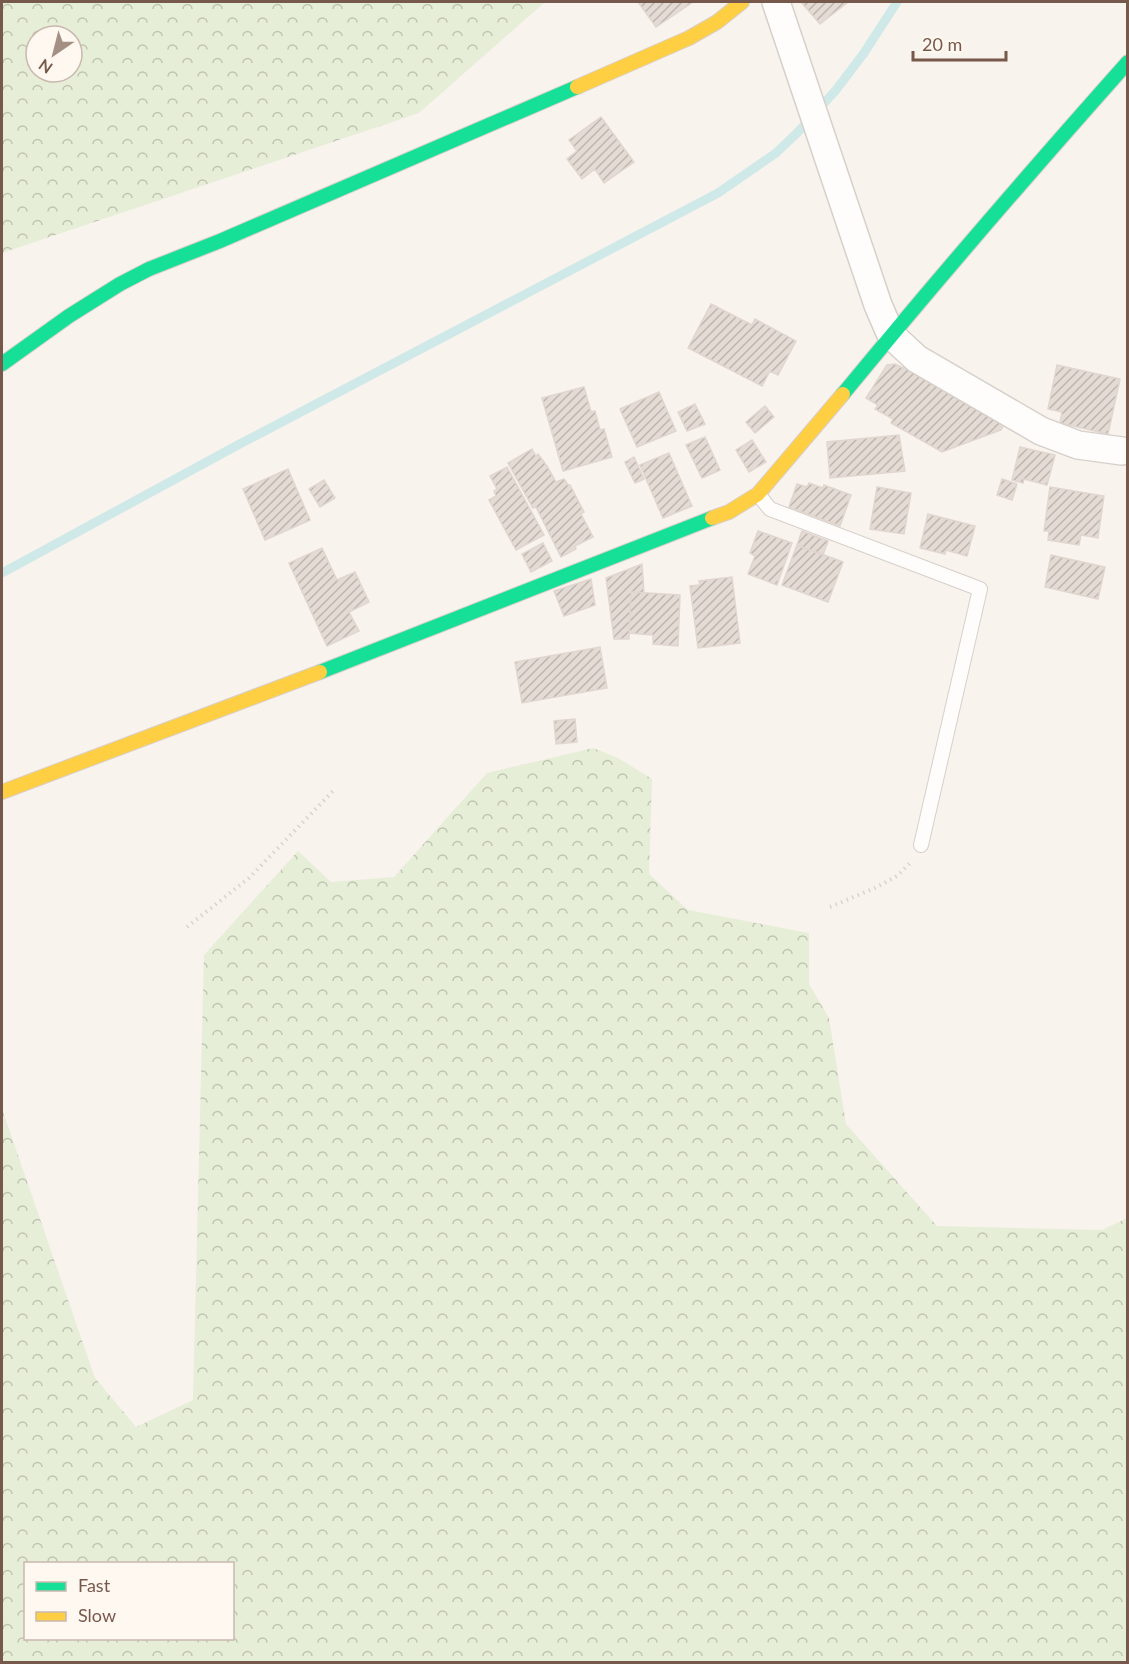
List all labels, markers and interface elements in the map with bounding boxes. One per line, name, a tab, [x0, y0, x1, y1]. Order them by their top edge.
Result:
north arrow	[24, 24, 84, 84]
scale bar	[913, 24, 1006, 62]
text: 20 m	[922, 33, 962, 55]
text: N	[35, 55, 56, 78]
legend	[24, 1562, 234, 1640]
text: Fast	[78, 1574, 111, 1596]
text: Slow	[78, 1604, 116, 1626]

